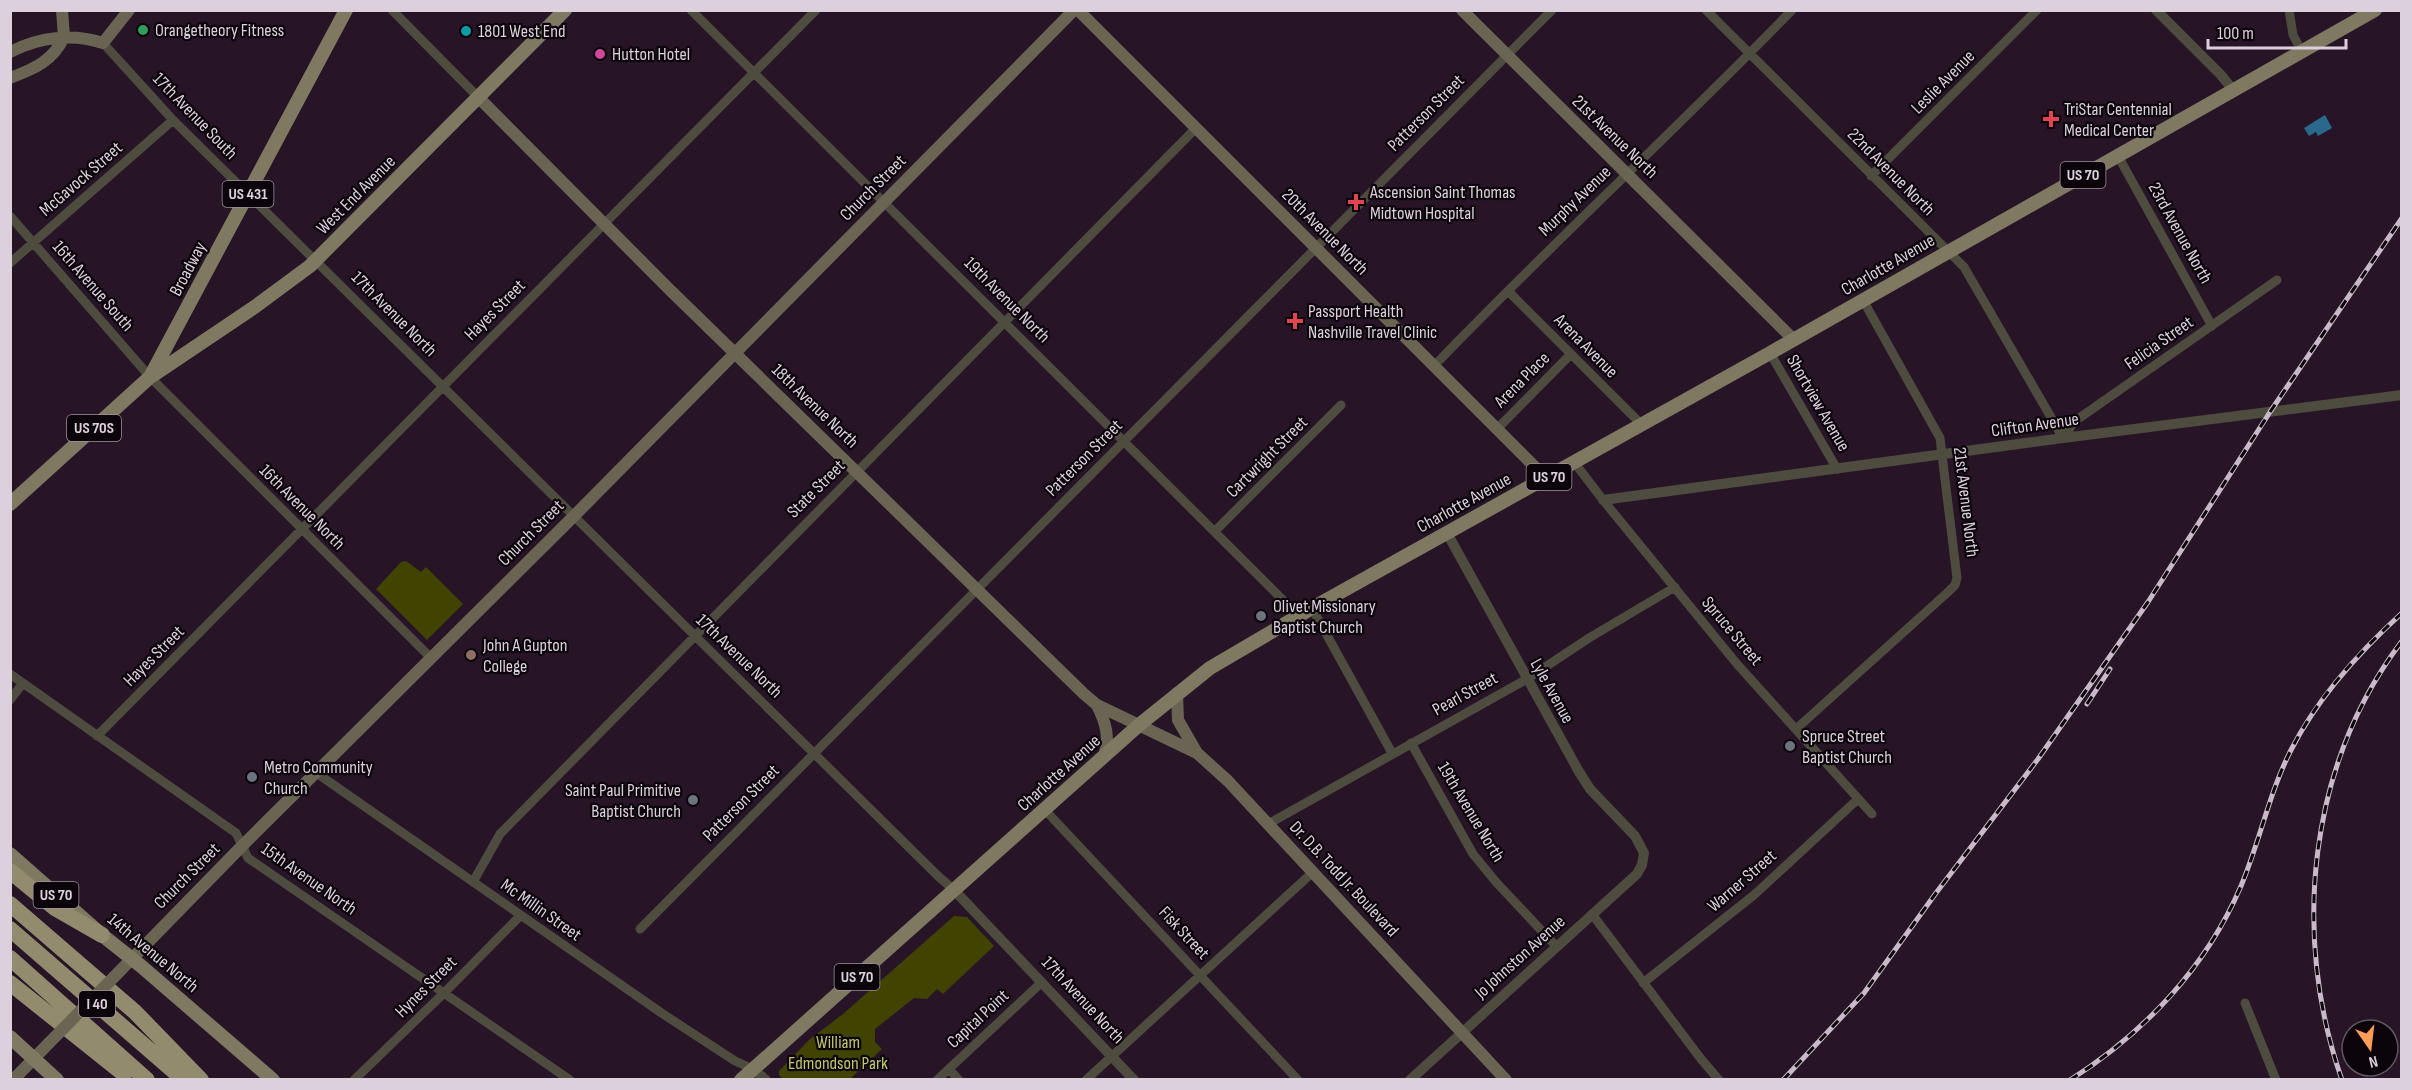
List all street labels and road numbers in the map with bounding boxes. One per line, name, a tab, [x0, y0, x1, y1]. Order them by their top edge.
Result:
street label: Leslie Avenue	[1907, 46, 1979, 118]
street label: 17th Avenue South	[148, 68, 242, 164]
street label: Patterson Street	[1383, 70, 1469, 156]
street label: 21st Avenue North	[1568, 91, 1662, 183]
street label: 22nd Avenue North	[1843, 124, 1939, 220]
street label: McGavock Street	[35, 137, 127, 221]
street label: Church Street	[836, 150, 911, 225]
street label: West End Avenue	[312, 151, 400, 239]
street label: Murphy Avenue	[1535, 161, 1615, 241]
road number: US 70	[2060, 162, 2106, 188]
street label: 23rd Avenue North	[2144, 179, 2216, 287]
road number: US 431	[222, 181, 274, 207]
street label: 20th Avenue North	[1277, 184, 1373, 280]
street label: Charlotte Avenue	[1838, 230, 1938, 300]
street label: 16th Avenue South	[48, 236, 138, 336]
street label: Broadway	[165, 238, 211, 300]
street label: 19th Avenue North	[960, 253, 1054, 347]
street label: 17th Avenue North	[347, 267, 441, 361]
street label: Hayes Street	[460, 275, 530, 345]
street label: Arena Avenue	[1549, 309, 1622, 382]
street label: Felicia Street	[2121, 311, 2198, 374]
street label: Arena Place	[1489, 348, 1554, 413]
street label: Shortview Avenue	[1782, 351, 1854, 455]
street label: 18th Avenue North	[767, 359, 863, 453]
street label: Clifton Avenue	[1990, 408, 2080, 442]
street label: Cartwright Street	[1222, 412, 1312, 502]
road number: US 70S	[67, 415, 121, 441]
street label: Patterson Street	[1041, 415, 1127, 501]
street label: 21st Avenue North	[1949, 446, 1983, 558]
street label: State Street	[783, 455, 850, 522]
street label: 16th Avenue North	[255, 460, 349, 554]
road number: US 70	[1526, 464, 1572, 490]
street label: Charlotte Avenue	[1413, 469, 1515, 537]
street label: Church Street	[494, 495, 569, 570]
street label: Spruce Street	[1697, 592, 1767, 670]
street label: 17th Avenue North	[692, 610, 786, 702]
street label: Hayes Street	[119, 621, 189, 691]
street label: Lyle Avenue	[1526, 655, 1578, 727]
street label: Pearl Street	[1429, 667, 1502, 720]
street label: Charlotte Avenue	[1013, 730, 1105, 816]
street label: 19th Avenue North	[1433, 758, 1509, 866]
street label: Patterson Street	[698, 760, 784, 846]
street label: Dr. D.B. Todd Jr. Boulevard	[1285, 817, 1403, 941]
street label: Church Street	[150, 838, 225, 913]
street label: 15th Avenue North	[257, 838, 361, 920]
street label: Warner Street	[1703, 845, 1781, 917]
street label: Mc Millin Street	[497, 875, 586, 946]
road number: US 70	[34, 882, 78, 908]
street label: Fisk Street	[1154, 902, 1214, 964]
street label: 14th Avenue North	[103, 909, 203, 997]
street label: Jo Johnston Avenue	[1470, 911, 1570, 1004]
street label: Hynes Street	[391, 952, 461, 1022]
street label: 17th Avenue North	[1037, 952, 1129, 1048]
road number: US 70	[834, 964, 880, 990]
street label: Capital Point	[943, 985, 1013, 1053]
road number: I 40	[79, 991, 115, 1017]

